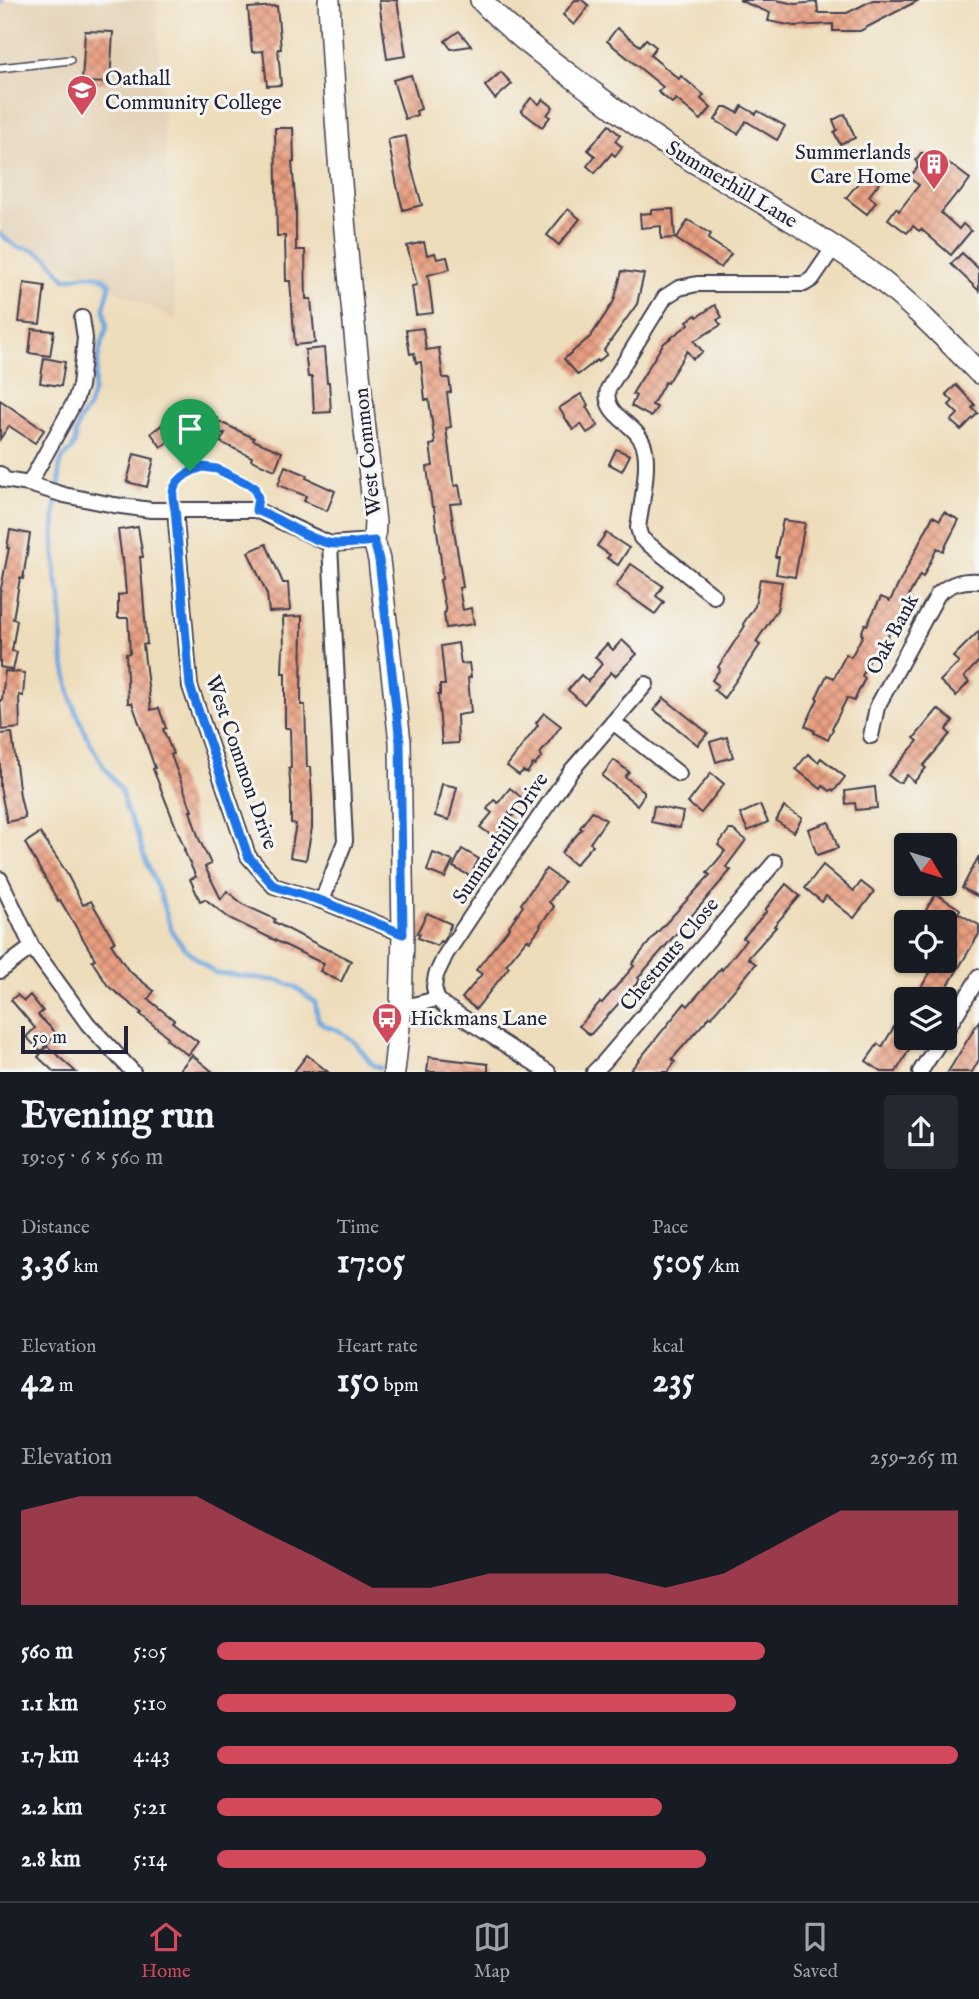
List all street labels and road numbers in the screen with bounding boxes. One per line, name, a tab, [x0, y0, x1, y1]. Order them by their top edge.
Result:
street label: Summerhill Lane	[660, 135, 802, 235]
street label: West Common	[348, 386, 389, 517]
street label: Oak Bank	[861, 589, 926, 680]
street label: West Common Drive	[198, 672, 283, 853]
street label: Summerhill Drive	[447, 768, 555, 910]
street label: Chestnuts Close	[615, 892, 726, 1017]

